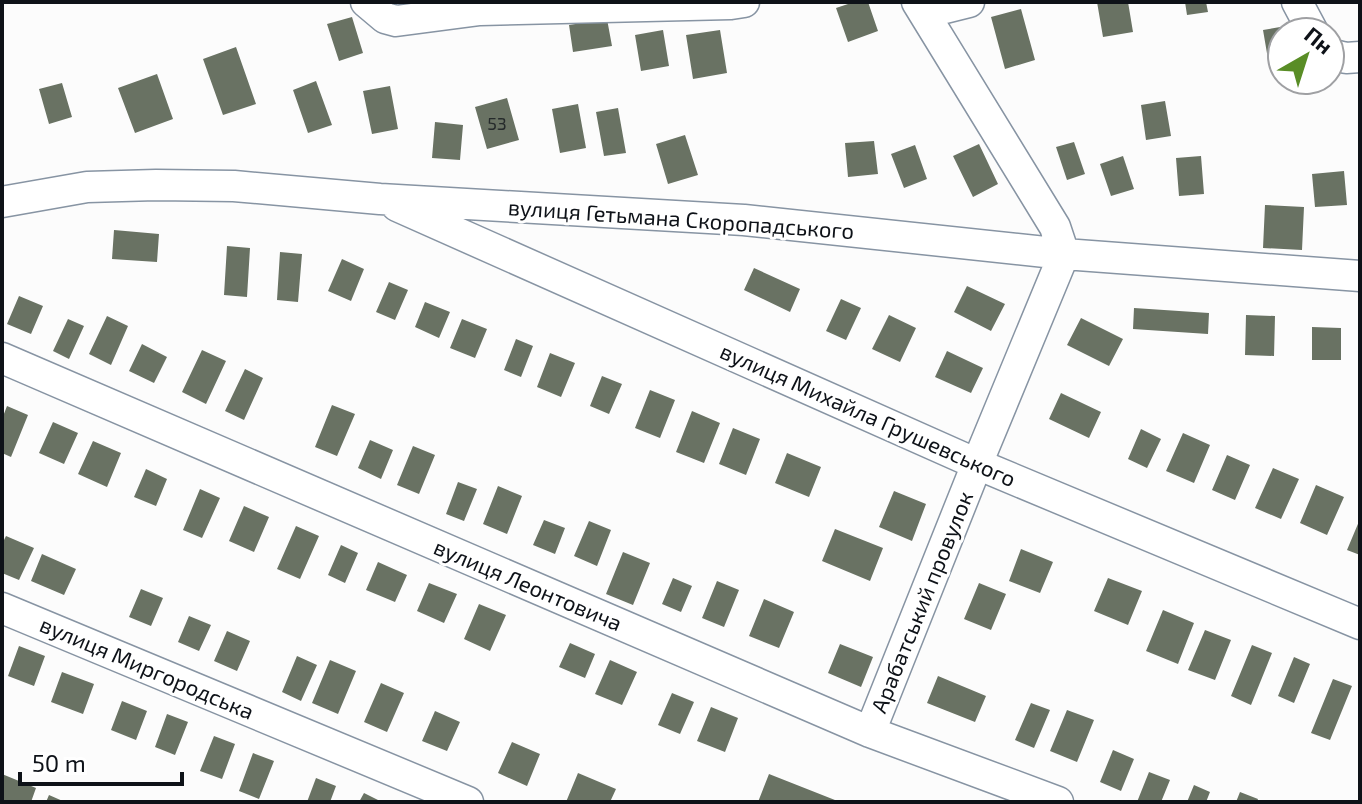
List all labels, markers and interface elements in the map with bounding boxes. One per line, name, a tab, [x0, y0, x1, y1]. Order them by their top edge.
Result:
north arrow	[1266, 16, 1346, 96]
text: Пн	[1300, 21, 1339, 59]
house number: 53	[487, 112, 507, 134]
street label: вулиця Гетьмана Скоропадського	[507, 193, 855, 244]
street label: вулиця Михайла Грушевського	[716, 337, 1020, 492]
street label: Арабатський провулок	[865, 487, 978, 717]
street label: вулиця Леонтовича	[430, 533, 626, 636]
street label: вулиця Миргородська	[36, 610, 258, 725]
scale bar	[20, 736, 182, 786]
text: 50 m	[32, 748, 86, 777]

